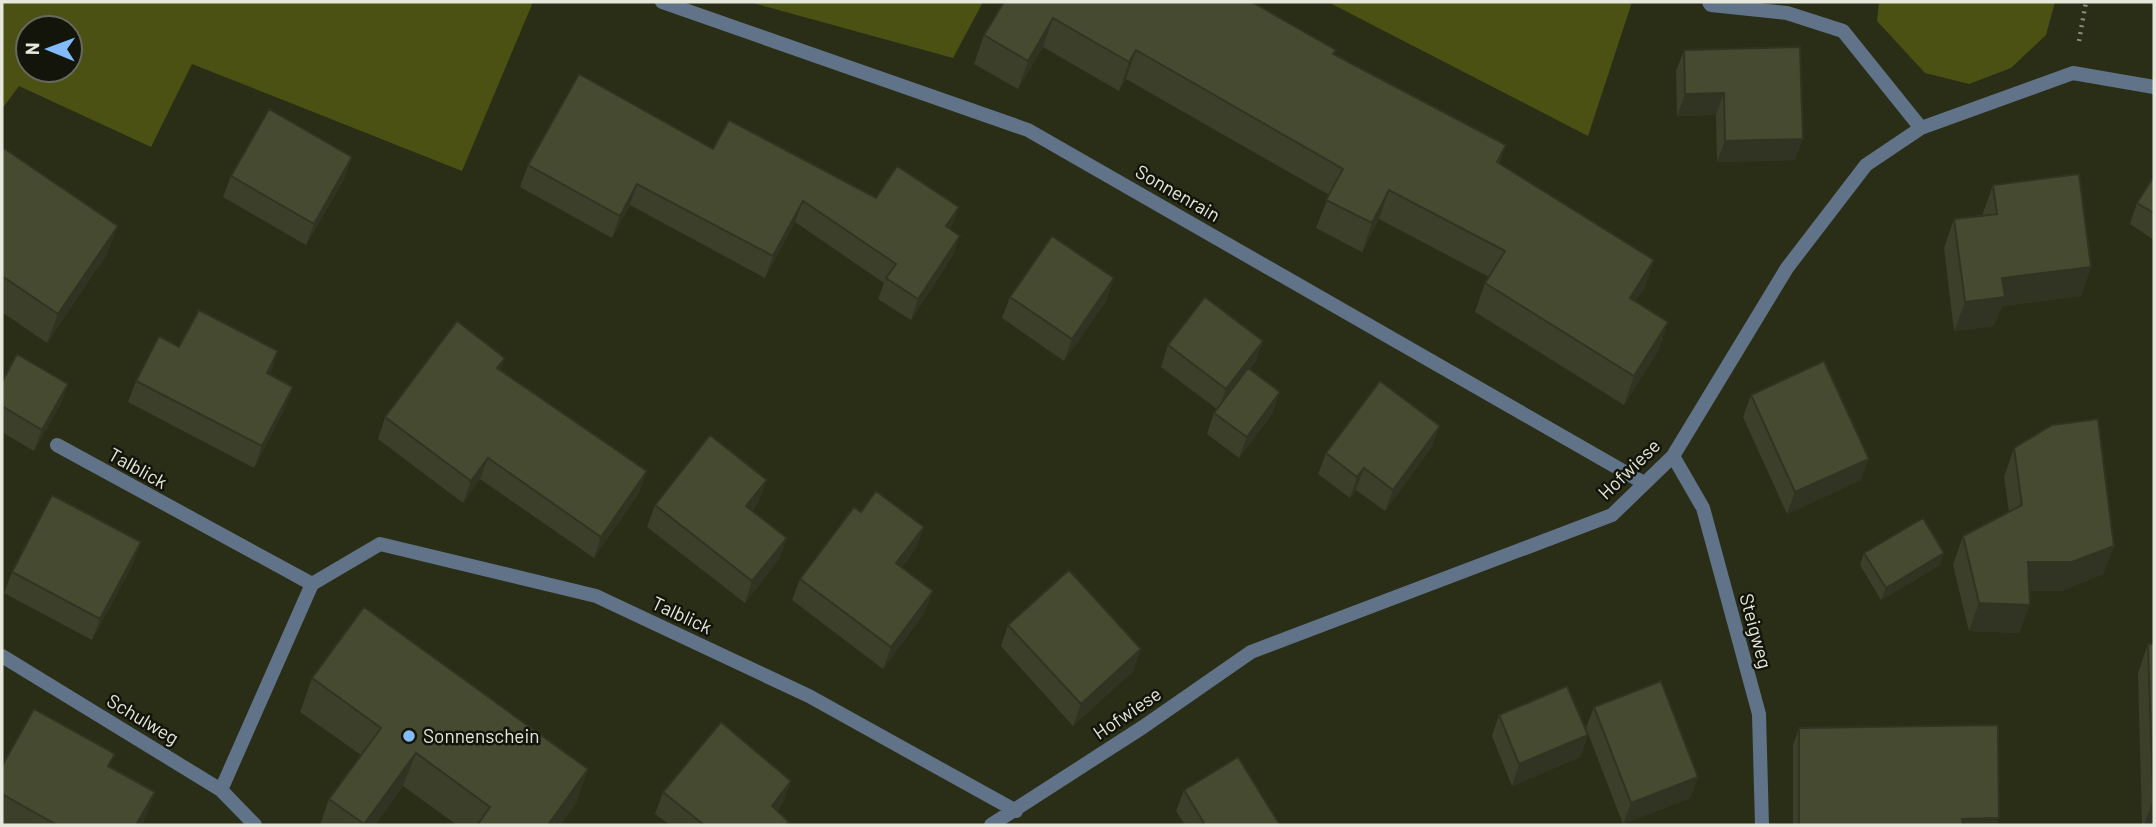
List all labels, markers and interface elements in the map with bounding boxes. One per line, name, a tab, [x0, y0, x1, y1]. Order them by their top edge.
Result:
north arrow	[14, 14, 84, 84]
text: N	[20, 42, 43, 55]
street label: Sonnenrain	[1132, 159, 1225, 226]
street label: Hofwiese	[1593, 434, 1664, 504]
street label: Talblick	[105, 442, 172, 493]
street label: Talblick	[649, 591, 716, 638]
street label: Steigweg	[1735, 591, 1777, 671]
street label: Hofwiese	[1088, 681, 1165, 744]
street label: Schulweg	[103, 688, 183, 749]
place label: Sonnenschein	[423, 724, 540, 747]
marker: Sonnenschein	[401, 728, 417, 744]

